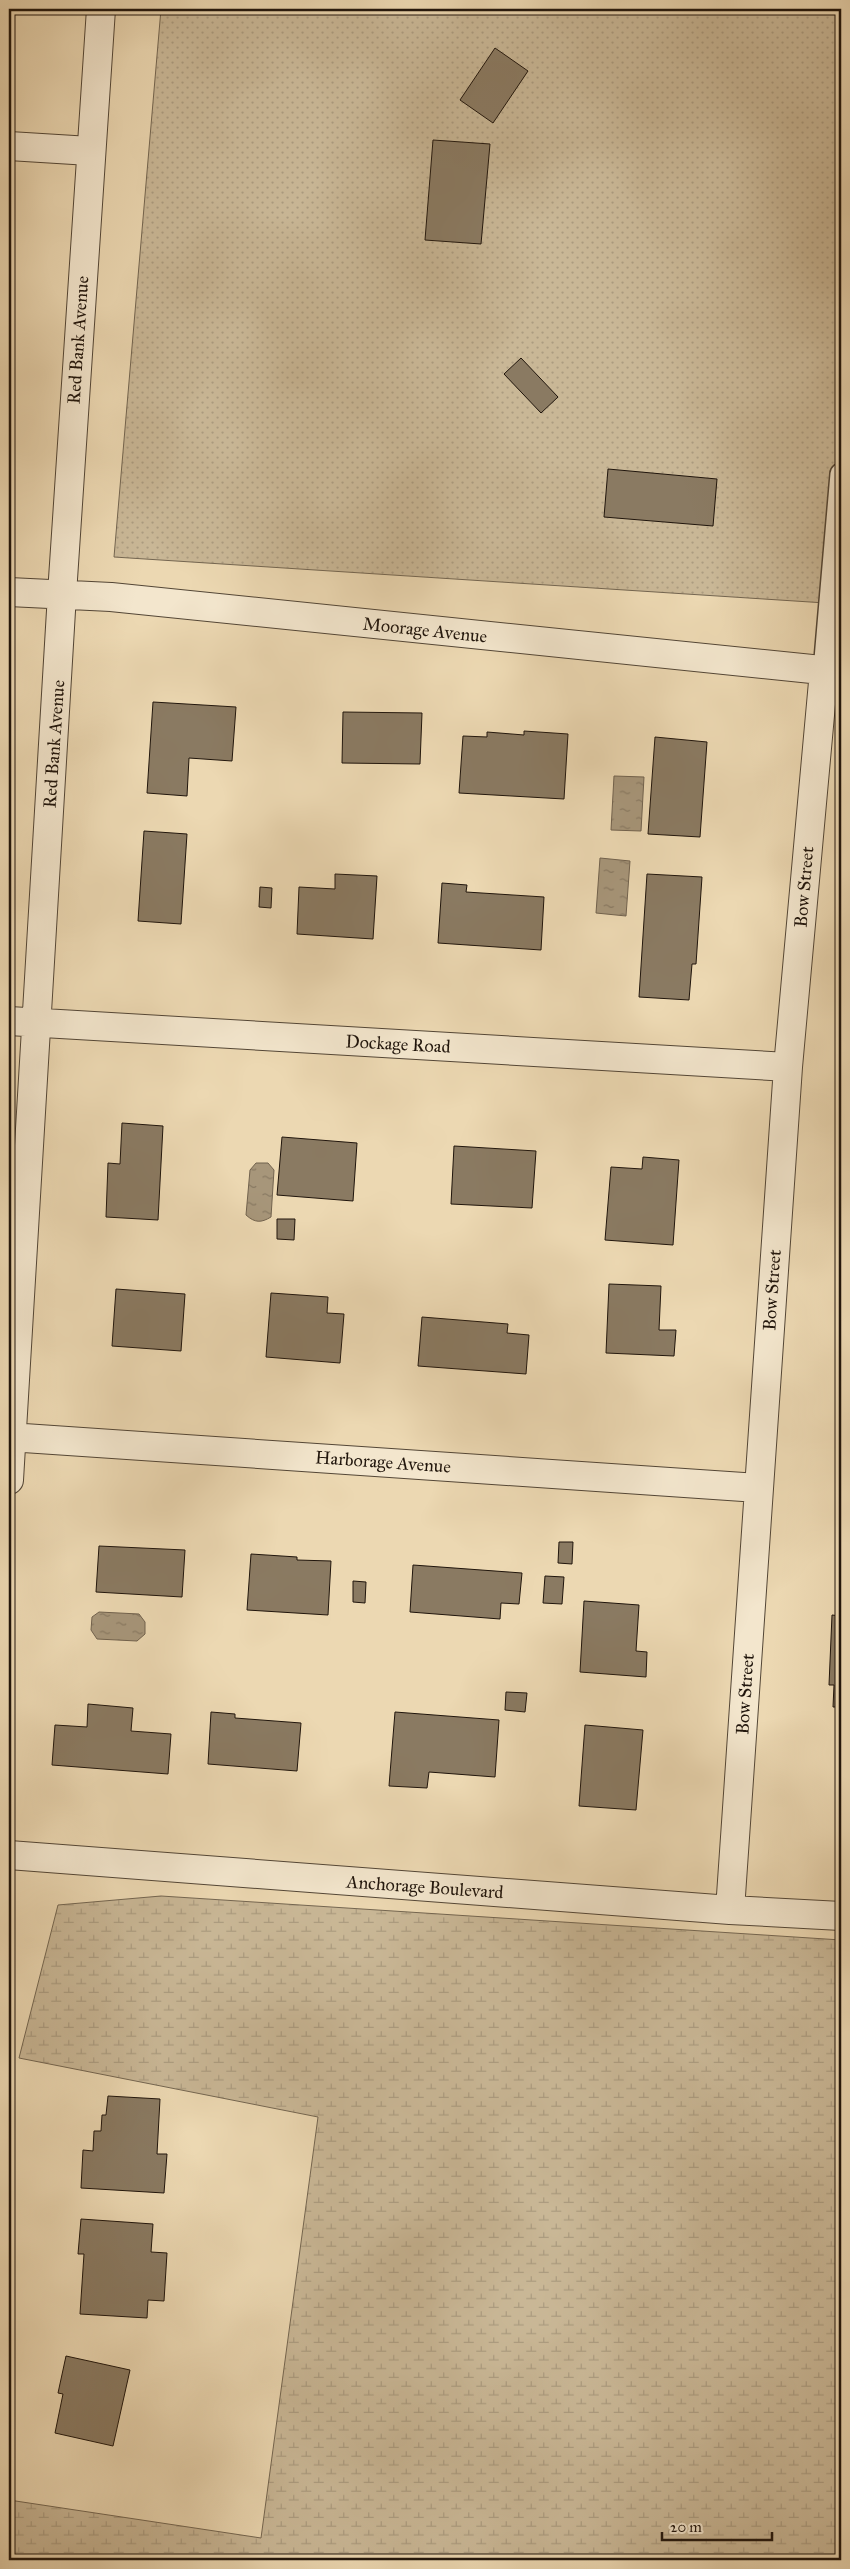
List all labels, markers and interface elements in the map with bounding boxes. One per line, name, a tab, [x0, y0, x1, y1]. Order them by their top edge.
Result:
street label: Red Bank Avenue	[63, 275, 93, 405]
street label: Moorage Avenue	[362, 613, 488, 648]
street label: Red Bank Avenue	[39, 679, 69, 809]
street label: Bow Street	[789, 845, 819, 929]
street label: Dockage Road	[345, 1030, 451, 1059]
street label: Bow Street	[758, 1248, 786, 1331]
street label: Harborage Avenue	[314, 1446, 452, 1479]
street label: Bow Street	[731, 1652, 759, 1735]
street label: Anchorage Boulevard	[345, 1870, 504, 1904]
scale bar	[662, 2509, 772, 2541]
text: 20 m	[670, 2518, 702, 2536]

